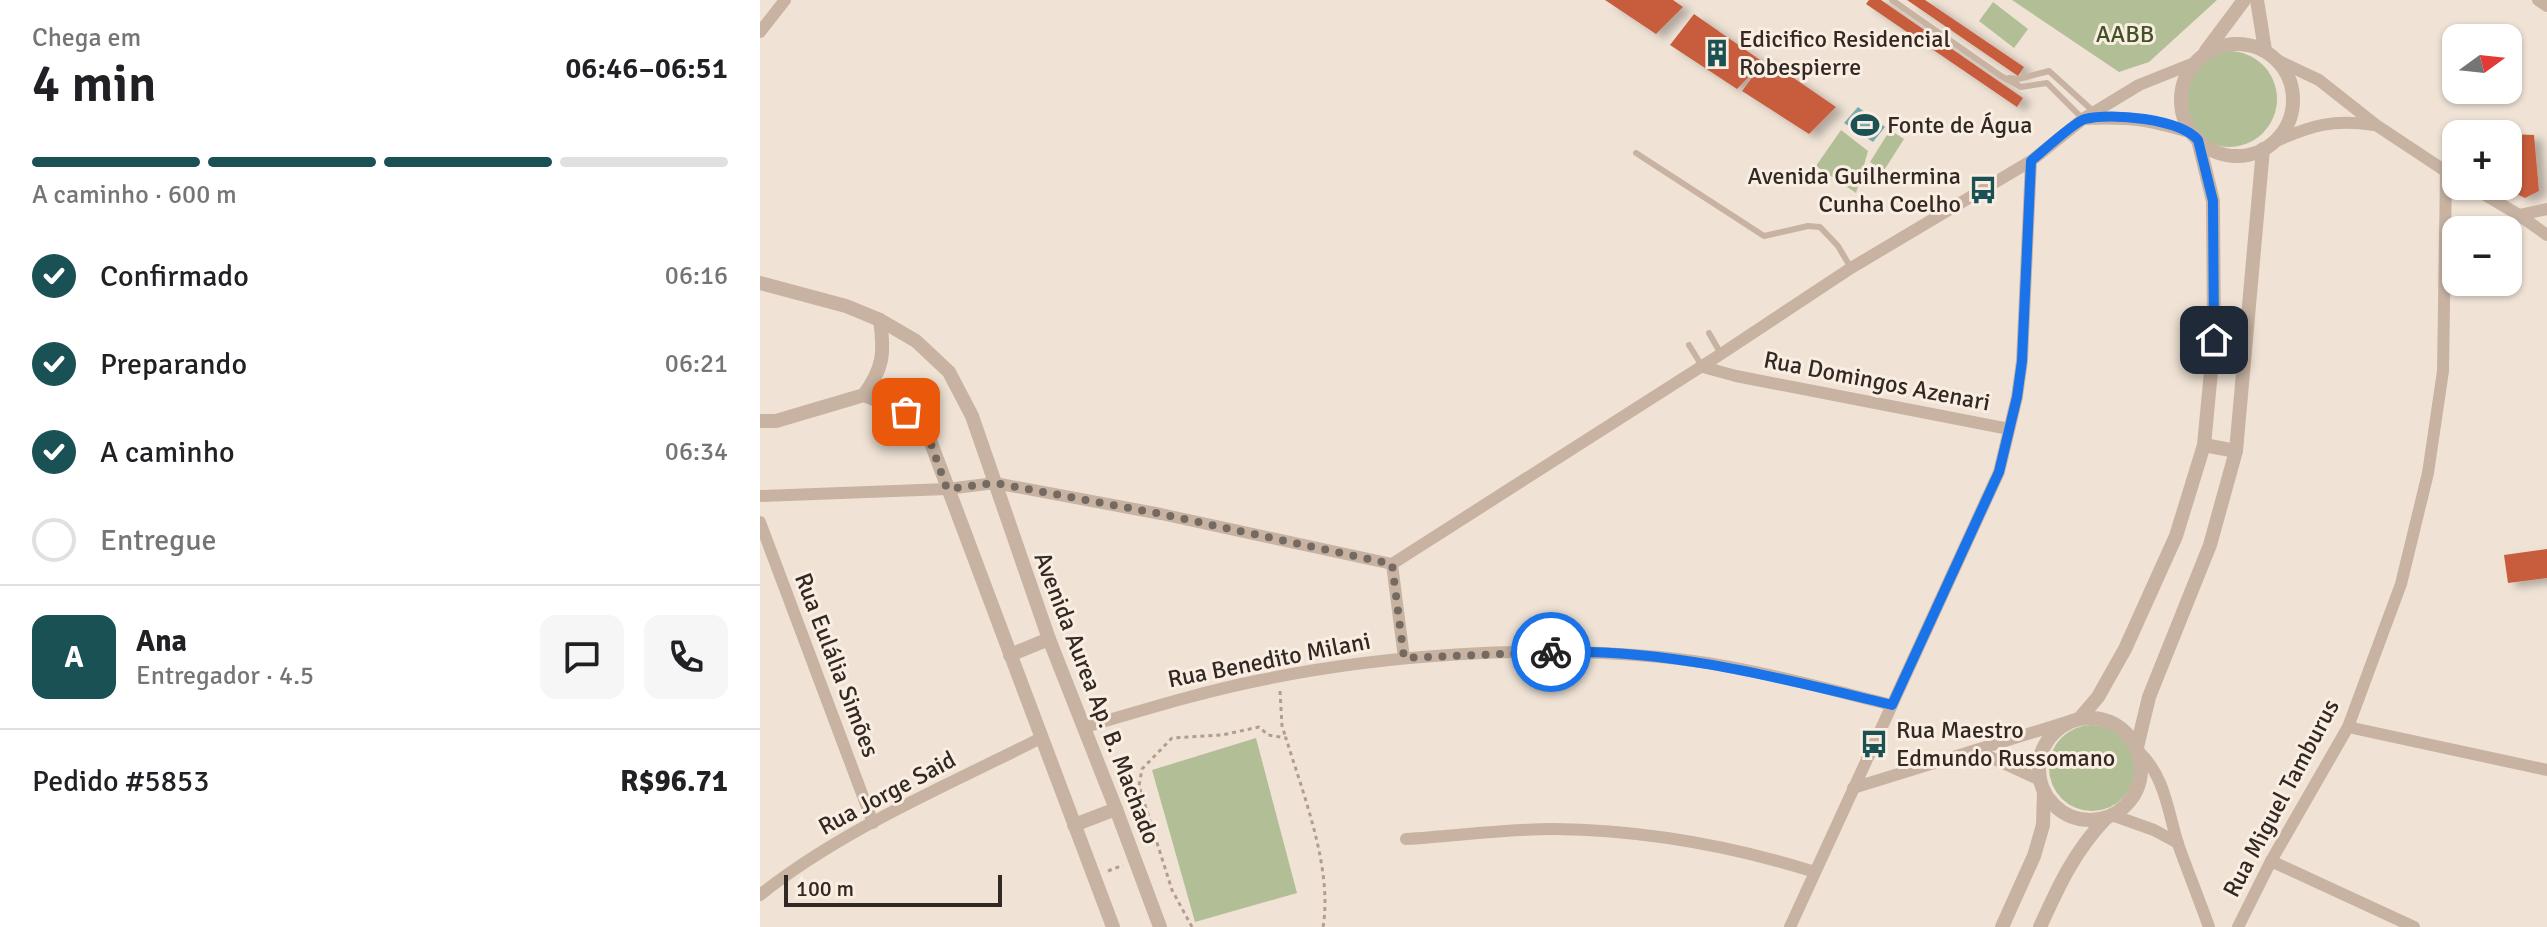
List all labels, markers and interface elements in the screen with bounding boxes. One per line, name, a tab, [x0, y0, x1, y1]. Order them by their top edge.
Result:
park label: AABB	[2096, 19, 2154, 49]
text: Chega em	[32, 22, 141, 54]
place label: Edicifico Residencial Robespierre	[1739, 24, 1951, 82]
north arrow	[2442, 24, 2522, 104]
map controls	[2442, 24, 2522, 296]
building icon: Edicifico Residencial Robespierre	[1702, 38, 1732, 68]
text: 06:46–06:51	[565, 50, 728, 87]
text: 4 min	[32, 52, 157, 116]
sports icon: Fonte de Água	[1850, 110, 1880, 140]
place label: Fonte de Água	[1887, 110, 2032, 140]
button: +	[2442, 120, 2522, 200]
place label: Avenida Guilhermina Cunha Coelho	[1748, 161, 1961, 219]
bus stop icon: Avenida Guilhermina Cunha Coelho	[1968, 175, 1998, 205]
text: A caminho · 600 m	[32, 179, 237, 211]
button: −	[2442, 216, 2522, 296]
icon: check	[32, 254, 76, 298]
text: Confirmado	[100, 258, 249, 295]
text: 06:16	[665, 260, 728, 292]
pin	[2180, 306, 2248, 374]
icon: home	[2192, 318, 2236, 362]
icon: check	[32, 342, 76, 386]
street label: Rua Domingos Azenari	[1761, 344, 1993, 418]
text: Preparando	[100, 346, 247, 383]
text: 06:21	[665, 348, 728, 380]
pin	[872, 378, 940, 446]
icon: bag	[884, 390, 928, 434]
icon: check	[32, 430, 76, 474]
text: A caminho	[100, 434, 235, 471]
text: 06:34	[665, 436, 728, 468]
text: Entregue	[100, 522, 217, 559]
street label: Avenida Aurea Ap. B. Machado	[1027, 548, 1167, 848]
street label: Rua Eulália Simões	[788, 569, 886, 761]
courier	[1511, 612, 1591, 692]
button: chat	[540, 615, 624, 699]
button: phone	[644, 615, 728, 699]
text: Ana	[136, 623, 187, 660]
street label: Rua Benedito Milani	[1165, 626, 1373, 694]
icon: bike	[1529, 630, 1573, 674]
text: A	[64, 639, 84, 676]
text: Entregador · 4.5	[136, 660, 314, 692]
street label: Rua Miguel Tamburus	[2216, 694, 2346, 902]
place label: Rua Maestro Edmundo Russomano	[1896, 715, 2115, 773]
bus stop icon: Rua Maestro Edmundo Russomano	[1859, 729, 1889, 759]
street label: Rua Jorge Said	[813, 744, 961, 842]
text: Pedido #5853	[32, 763, 209, 800]
text: R$96.71	[620, 763, 728, 800]
scale bar	[784, 871, 1002, 907]
text: 100 m	[796, 875, 854, 902]

